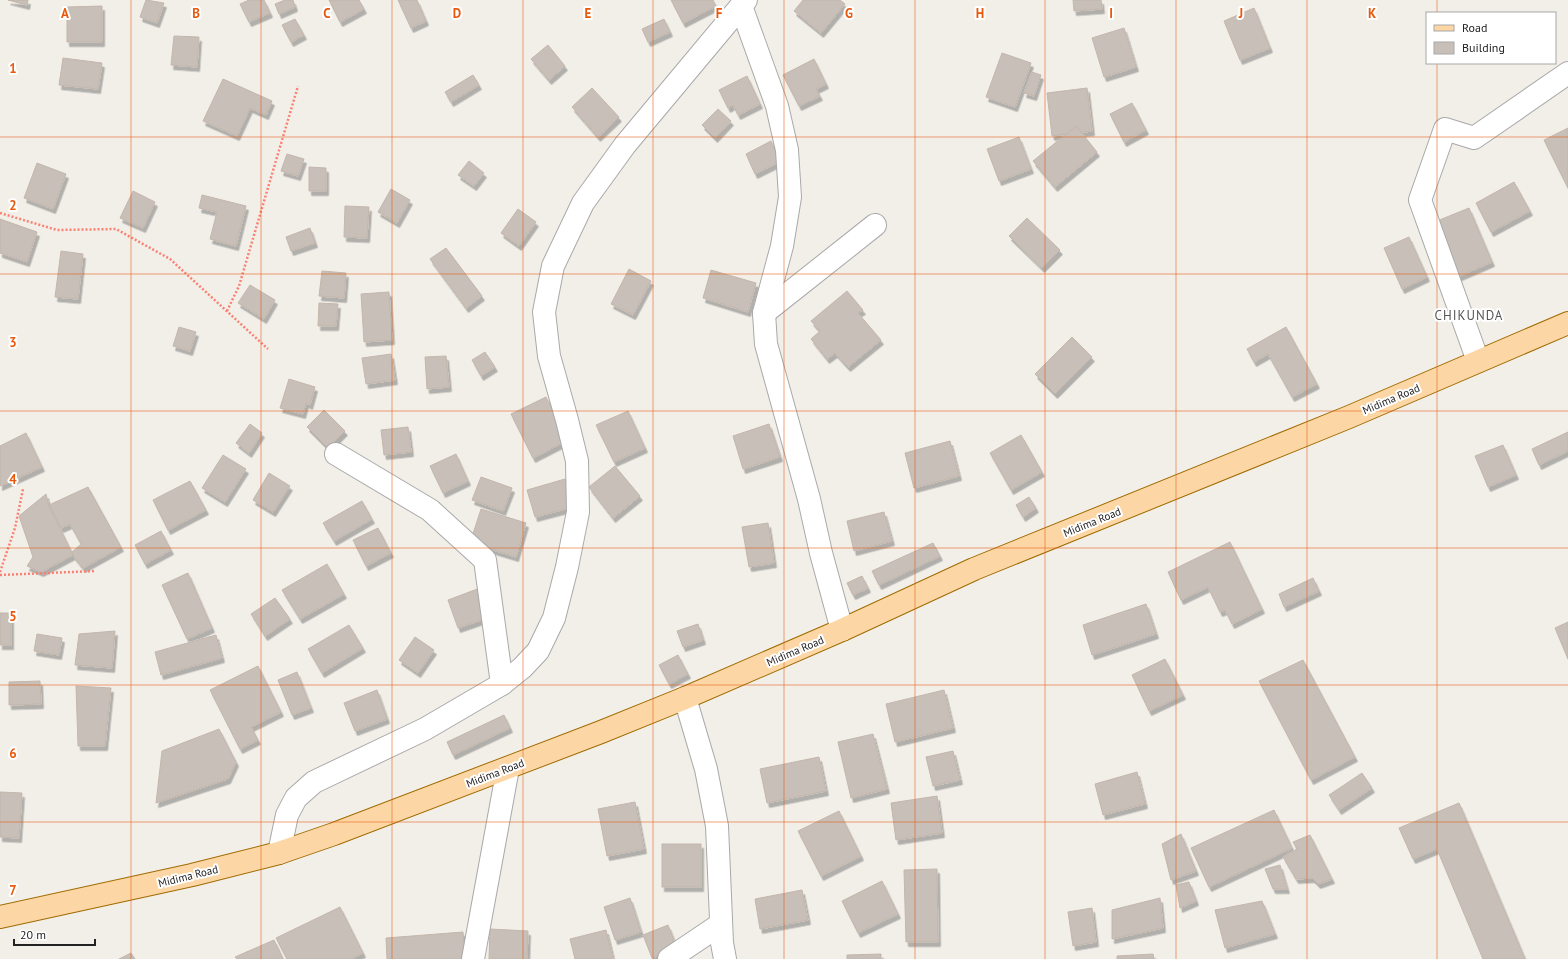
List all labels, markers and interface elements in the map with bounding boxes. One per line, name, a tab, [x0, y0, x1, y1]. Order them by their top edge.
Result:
text: A	[61, 5, 69, 22]
text: B	[192, 5, 200, 22]
text: C	[323, 5, 331, 22]
text: D	[453, 5, 461, 22]
text: E	[585, 5, 592, 22]
text: F	[716, 5, 723, 22]
text: G	[845, 5, 853, 22]
text: H	[976, 5, 984, 22]
text: I	[1109, 5, 1113, 22]
text: J	[1238, 5, 1243, 22]
text: K	[1368, 5, 1376, 22]
legend	[1426, 12, 1556, 64]
text: Road	[1462, 20, 1487, 35]
text: Building	[1462, 40, 1505, 55]
text: 1	[9, 60, 17, 77]
text: 2	[9, 197, 17, 214]
district label: CHIKUNDA	[1435, 307, 1503, 324]
text: 3	[9, 334, 17, 351]
street label: Midima Road	[1360, 381, 1422, 417]
text: 4	[9, 471, 17, 488]
street label: Midima Road	[1061, 504, 1123, 540]
text: 5	[9, 608, 17, 625]
street label: Midima Road	[764, 633, 826, 669]
text: 6	[9, 745, 17, 762]
street label: Midima Road	[464, 755, 526, 790]
street label: Midima Road	[157, 862, 219, 890]
text: 7	[9, 882, 17, 899]
scale bar	[14, 921, 95, 947]
text: 20 m	[20, 927, 46, 942]

